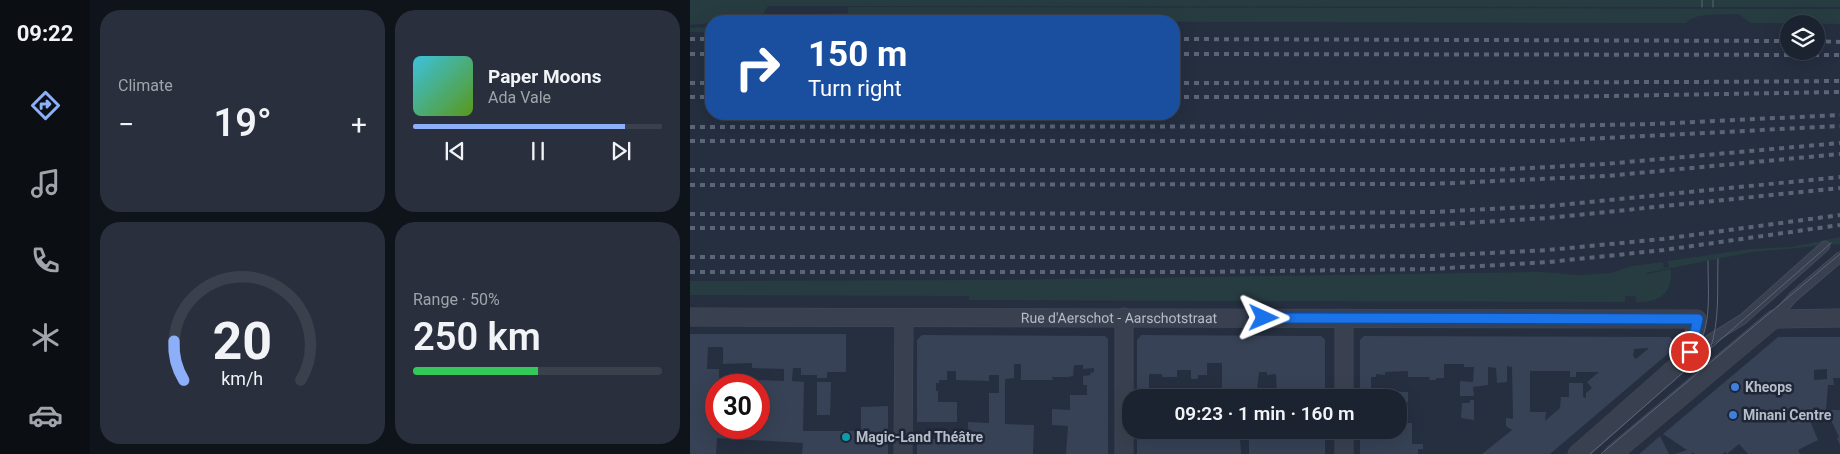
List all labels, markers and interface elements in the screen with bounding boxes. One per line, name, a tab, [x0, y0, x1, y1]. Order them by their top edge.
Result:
map controls	[1780, 15, 1825, 60]
button: layers	[1780, 15, 1825, 60]
text: 09:22	[17, 21, 73, 46]
text: 150 m	[808, 34, 907, 75]
icon: right	[725, 35, 790, 100]
text: Paper Moons	[488, 65, 601, 88]
text: Climate	[118, 76, 173, 95]
text: Turn right	[808, 76, 902, 101]
icon: directions	[28, 88, 63, 123]
text: Ada Vale	[488, 88, 551, 107]
text: 19°	[214, 101, 272, 145]
text: −	[118, 108, 134, 141]
text: +	[351, 108, 367, 141]
icon: previous	[441, 137, 469, 165]
icon: pause	[524, 137, 552, 165]
icon: next	[607, 137, 635, 165]
icon: music	[28, 166, 63, 201]
icon: phone	[28, 243, 63, 278]
text: Range · 50%	[413, 290, 500, 309]
position arrow	[1237, 291, 1289, 343]
street label: Rue d'Aerschot - Aarschotstraat	[1021, 310, 1218, 326]
text: 20	[213, 311, 272, 372]
text: 250 km	[413, 315, 541, 359]
icon: climate	[28, 320, 63, 355]
pin	[1669, 331, 1711, 373]
icon: arrive	[1676, 338, 1704, 366]
text: km/h	[222, 368, 263, 389]
speed limit sign: 30	[705, 374, 770, 439]
place label: Kheops	[1745, 379, 1792, 395]
marker: Kheops	[1729, 381, 1741, 393]
icon: car	[28, 398, 63, 433]
text: 09:23 · 1 min · 160 m	[1174, 402, 1355, 425]
place label: Minani Centre	[1743, 407, 1832, 423]
marker: Minani Centre	[1727, 409, 1739, 421]
place label: Magic-Land Théâtre	[856, 429, 983, 445]
marker: Magic-Land Théâtre	[840, 431, 852, 443]

